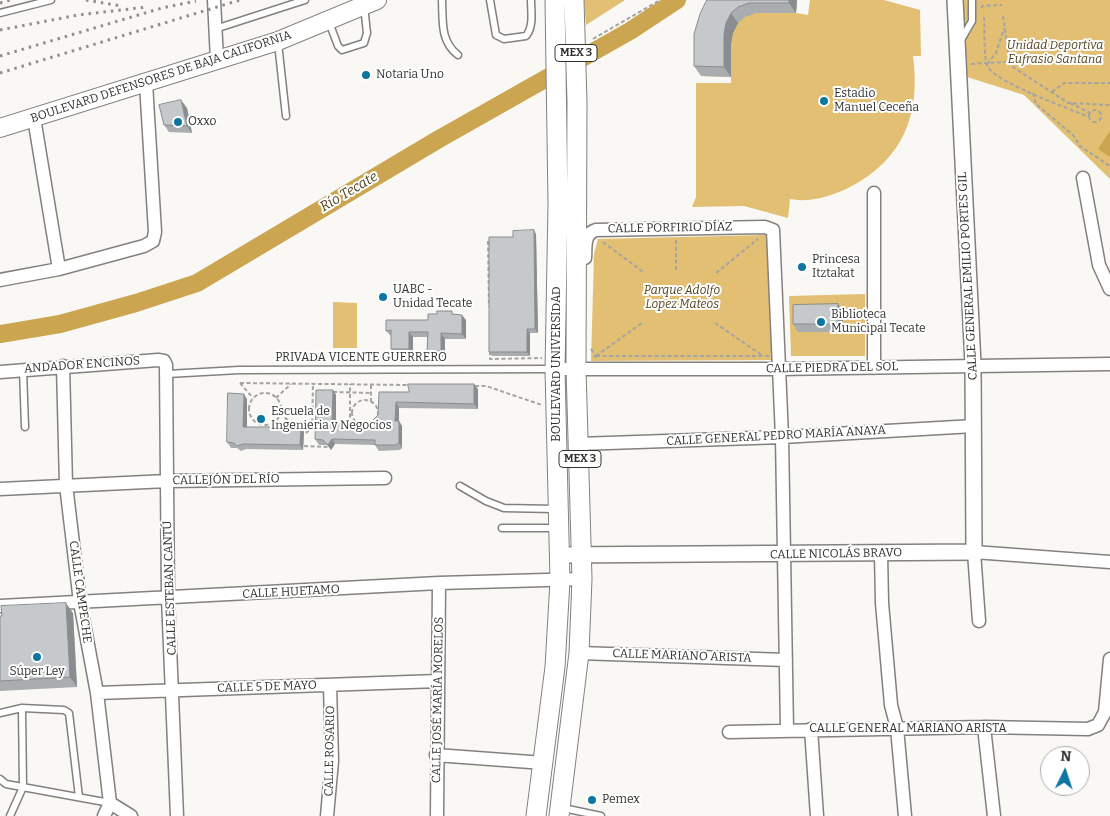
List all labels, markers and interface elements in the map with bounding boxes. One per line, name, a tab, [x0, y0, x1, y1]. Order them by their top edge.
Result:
street label: BOULEVARD DEFENSORES DE BAJA CALIFORNIA	[29, 28, 293, 126]
park label: Unidad Deportiva Eufrasio Santana	[1007, 39, 1103, 67]
road number: MEX 3	[555, 44, 597, 62]
place label: Notaria Uno	[376, 68, 444, 82]
marker: Notaria Uno	[360, 69, 372, 81]
place label: Estadio Manuel Ceceña	[834, 87, 919, 115]
marker: Estadio Manuel Ceceña	[818, 95, 830, 107]
place label: Oxxo	[188, 115, 216, 129]
marker: Oxxo	[172, 116, 184, 128]
water label: Río Tecate	[317, 168, 381, 216]
street label: CALLE GENERAL EMILIO PORTES GIL	[955, 172, 981, 380]
street label: CALLE PORFIRIO DÍAZ	[607, 220, 733, 236]
place label: Princesa Itztakat	[812, 253, 860, 281]
marker: Princesa Itztakat	[796, 261, 808, 273]
place label: UABC - Unidad Tecate	[393, 283, 472, 311]
park label: Parque Adolfo Lopez Mateos	[644, 284, 720, 312]
street label: BOULEVARD UNIVERSIDAD	[550, 286, 564, 442]
marker: UABC - Unidad Tecate	[377, 291, 389, 303]
place label: Biblioteca Municipal Tecate	[831, 308, 926, 336]
marker: Biblioteca Municipal Tecate	[815, 316, 827, 328]
street label: PRIVADA VICENTE GUERRERO	[275, 351, 447, 365]
street label: ANDADOR ENCINOS	[23, 354, 141, 376]
street label: CALLE PIEDRA DEL SOL	[766, 360, 898, 376]
place label: Escuela de Ingenieria y Negocios	[271, 405, 391, 433]
marker: Escuela de Ingenieria y Negocios	[255, 413, 267, 425]
street label: CALLE GENERAL PEDRO MARÍA ANAYA	[666, 423, 886, 449]
road number: MEX 3	[559, 450, 601, 468]
street label: CALLEJÓN DEL RÍO	[172, 472, 280, 488]
street label: CALLE ESTEBAN CANTÚ	[160, 520, 180, 656]
street label: CALLE CAMPECHE	[66, 540, 94, 644]
street label: CALLE NICOLÁS BRAVO	[770, 546, 902, 562]
street label: CALLE HUETAMO	[242, 582, 340, 602]
street label: CALLE JOSÉ MARÍA MORELOS	[429, 617, 447, 783]
street label: CALLE MARIANO ARISTA	[612, 646, 752, 666]
marker: Súper Ley	[31, 651, 43, 663]
place label: Súper Ley	[10, 665, 64, 679]
street label: CALLE 5 DE MAYO	[217, 678, 317, 696]
street label: CALLE ROSARIO	[322, 705, 338, 797]
street label: CALLE GENERAL MARIANO ARISTA	[809, 722, 1007, 736]
north arrow	[1040, 746, 1090, 796]
text: N	[1060, 748, 1072, 765]
place label: Pemex	[602, 793, 640, 807]
marker: Pemex	[586, 794, 598, 806]

